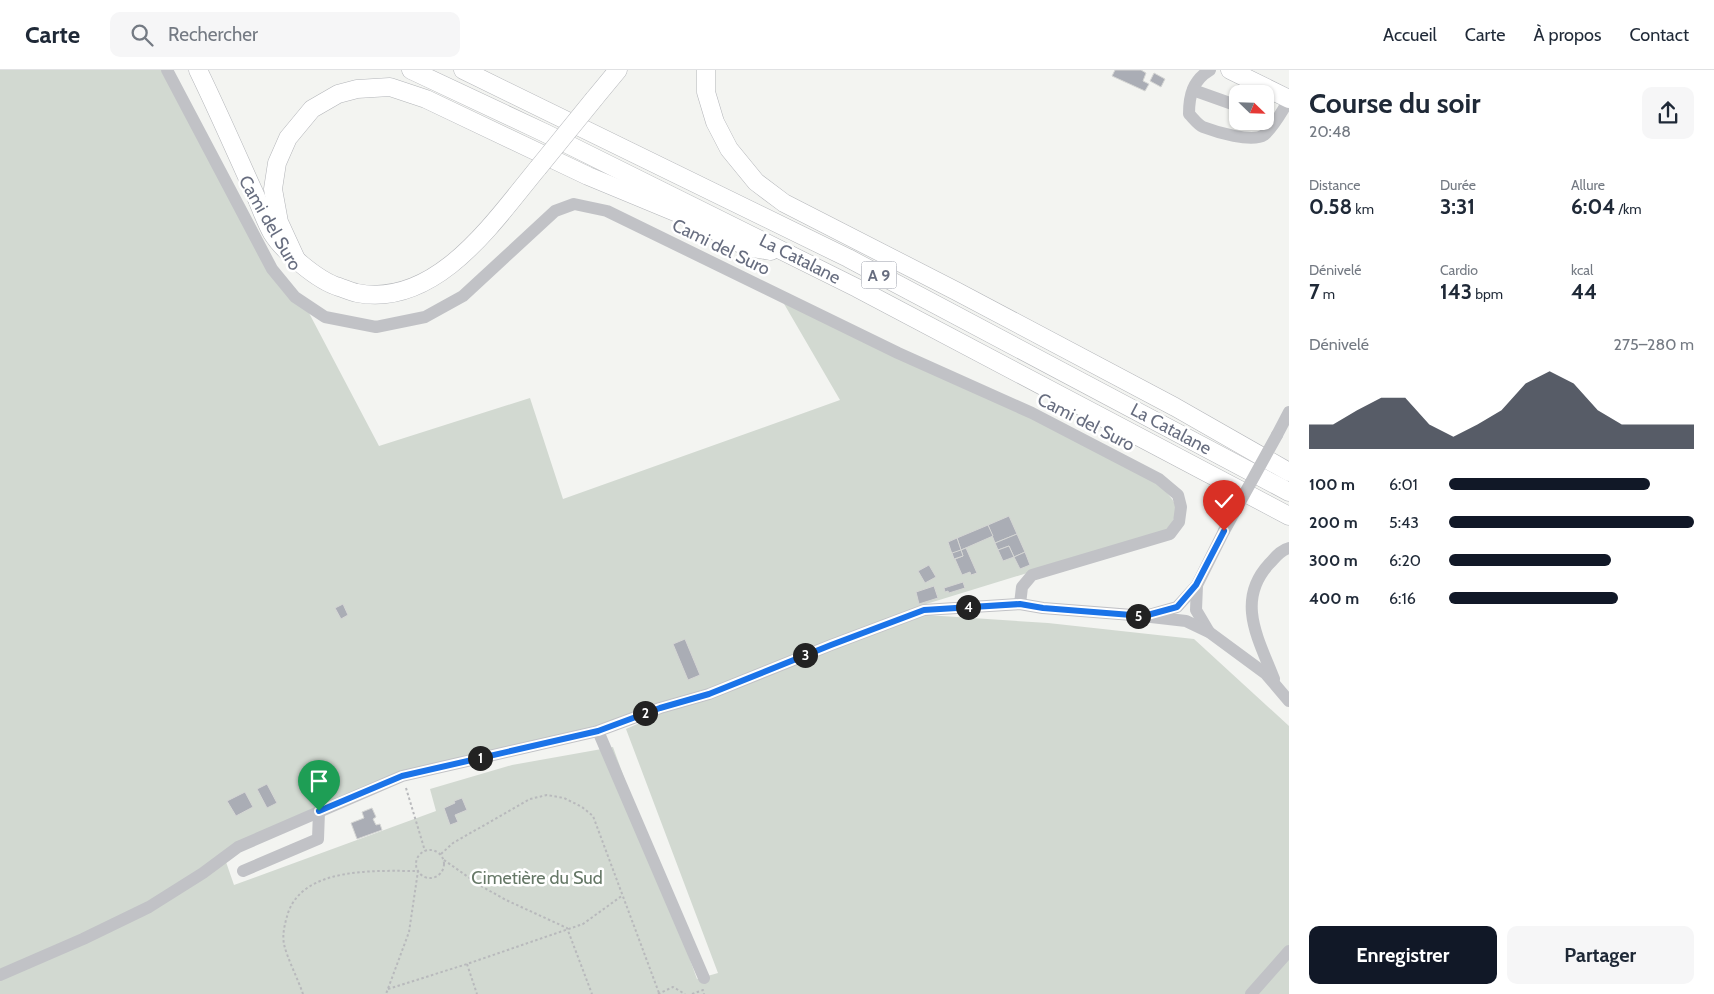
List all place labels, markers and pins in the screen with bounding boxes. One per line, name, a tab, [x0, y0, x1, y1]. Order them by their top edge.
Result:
pin	[1203, 480, 1245, 531]
pin: 4	[956, 594, 980, 620]
pin: 5	[1126, 604, 1150, 628]
pin: 3	[792, 642, 818, 668]
pin: 2	[632, 700, 658, 726]
pin: 1	[468, 746, 492, 770]
pin	[298, 760, 340, 811]

